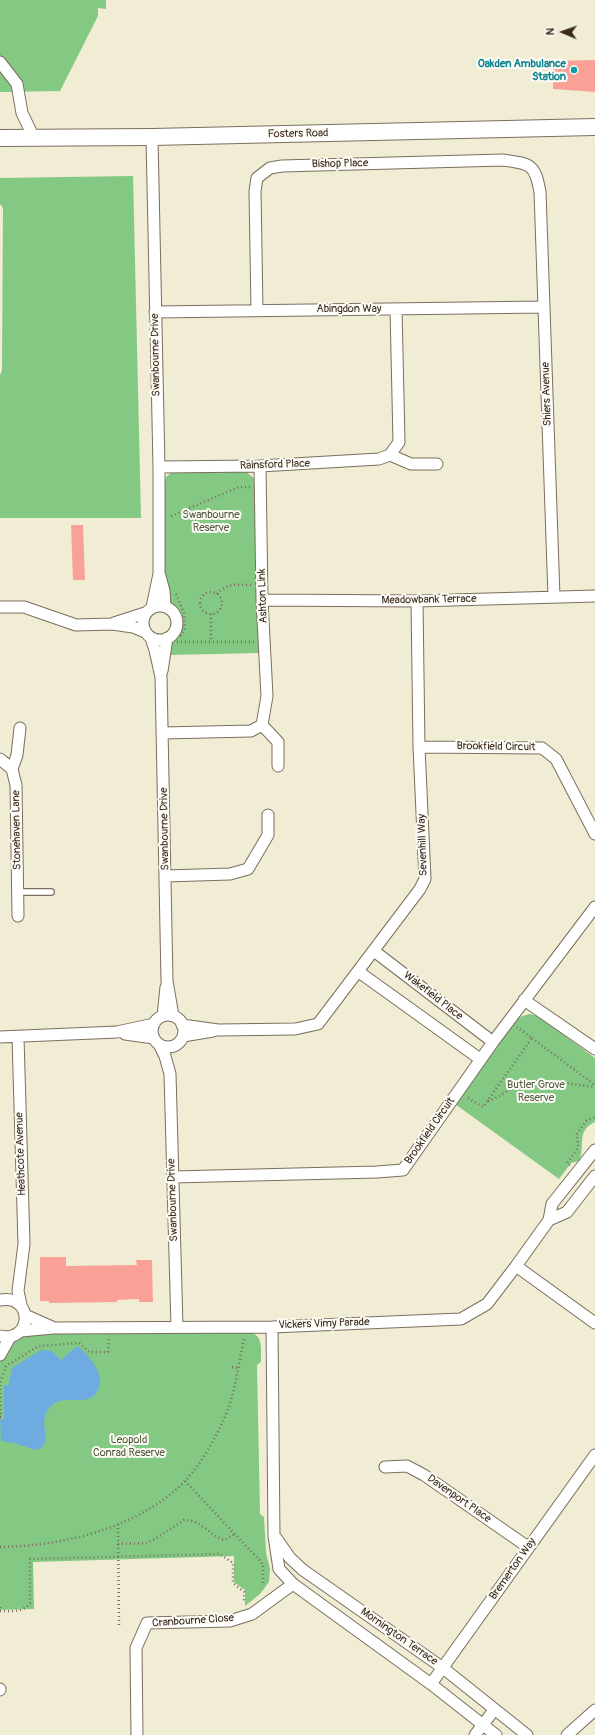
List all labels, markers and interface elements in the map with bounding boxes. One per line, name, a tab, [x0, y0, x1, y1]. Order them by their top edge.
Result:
north arrow	[543, 12, 583, 52]
text: N	[544, 28, 557, 36]
place label: Oakden Ambulance Station	[478, 57, 566, 83]
marker: Oakden Ambulance Station	[569, 65, 579, 75]
street label: Fosters Road	[268, 127, 328, 141]
street label: Bishop Place	[312, 157, 368, 171]
street label: Abingdon Way	[317, 302, 381, 316]
street label: Swanbourne Drive	[149, 313, 163, 397]
street label: Shiers Avenue	[539, 362, 555, 426]
street label: Rainsford Place	[240, 457, 310, 473]
park label: Swanbourne Reserve	[182, 508, 240, 534]
street label: Ashton Link	[255, 568, 271, 624]
street label: Meadowbank Terrace	[381, 593, 477, 607]
street label: Brookfield Circuit	[457, 740, 535, 754]
street label: Swanbourne Drive	[158, 787, 172, 871]
street label: Stonehaven Lane	[10, 790, 24, 870]
street label: Sevenhill Way	[415, 814, 431, 876]
street label: Wakefield Place	[401, 969, 465, 1023]
park label: Butler Grove Reserve	[507, 1078, 565, 1104]
street label: Brookfield Circuit	[402, 1095, 458, 1167]
street label: Heathcote Avenue	[13, 1112, 29, 1196]
street label: Swanbourne Drive	[165, 1158, 181, 1242]
street label: Vickers Vimy Parade	[278, 1316, 370, 1332]
park label: Leopold Conrad Reserve	[93, 1433, 165, 1459]
street label: Davenport Place	[424, 1472, 494, 1526]
street label: Bremerton Way	[487, 1536, 539, 1602]
street label: Mornington Terrace	[358, 1605, 440, 1669]
street label: Cranbourne Close	[152, 1612, 234, 1630]

